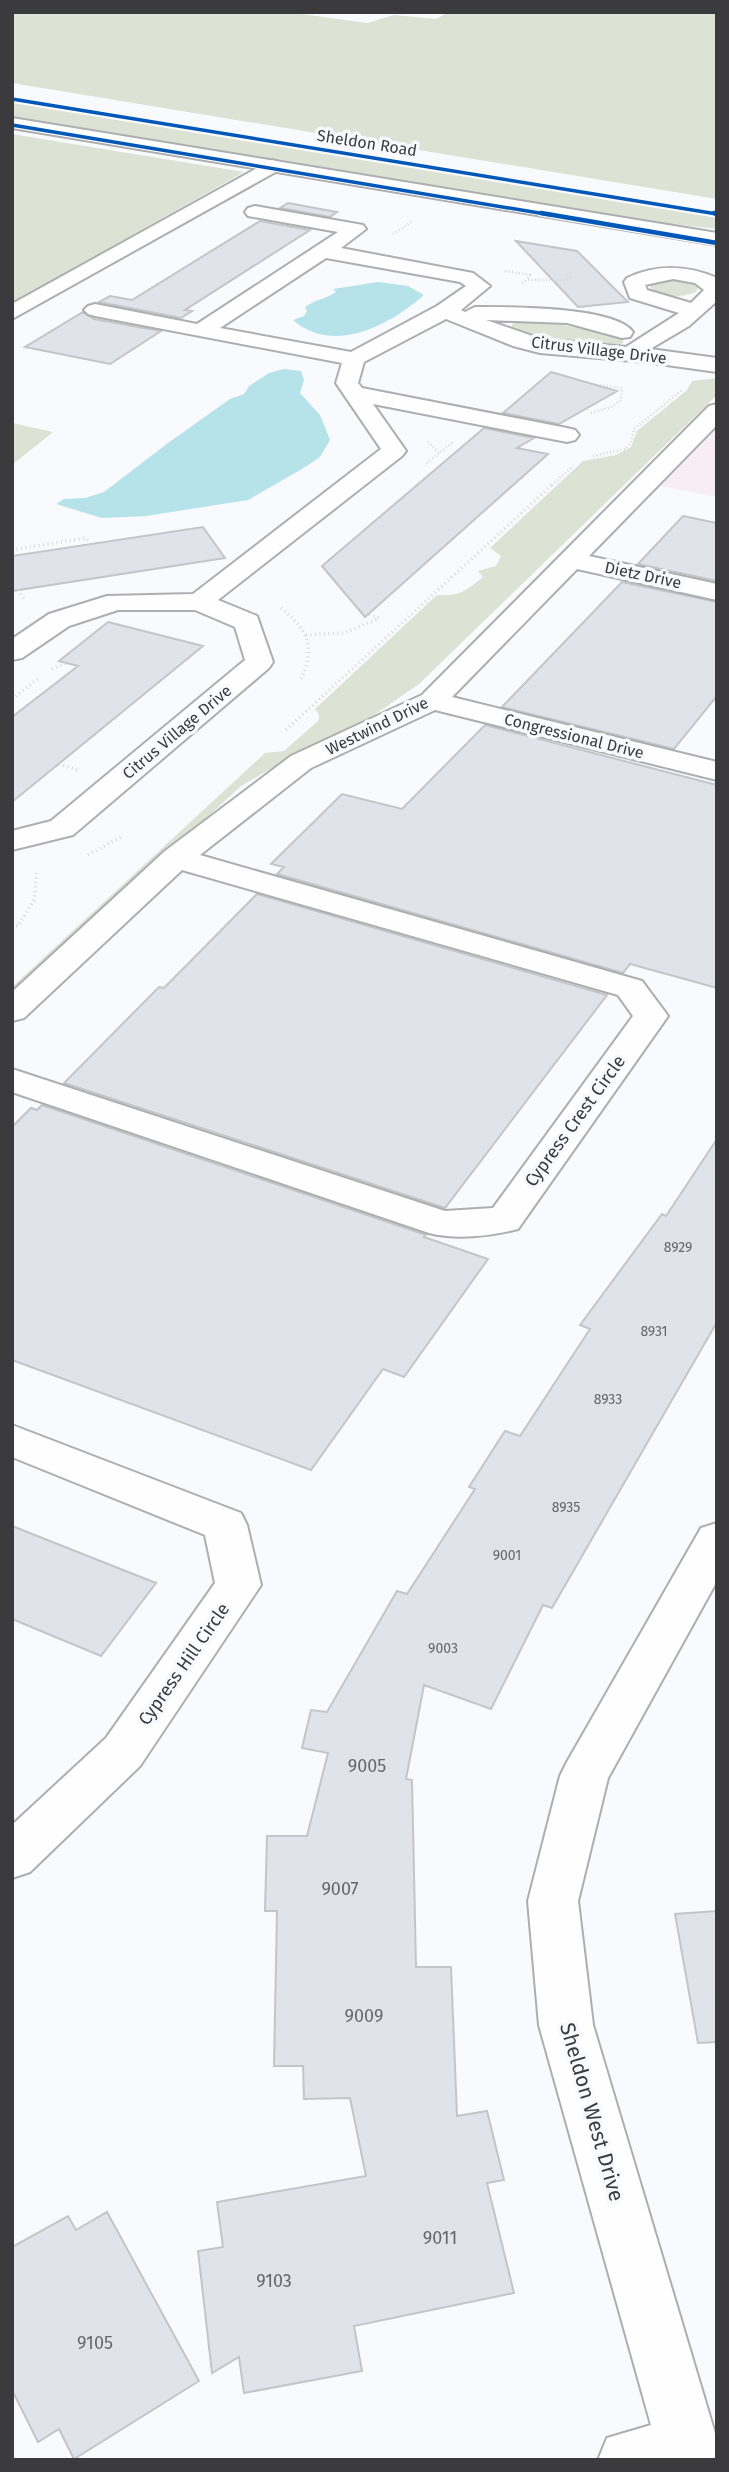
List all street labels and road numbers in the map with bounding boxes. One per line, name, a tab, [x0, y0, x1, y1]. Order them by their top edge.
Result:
street label: Sheldon Road	[316, 126, 418, 160]
street label: Citrus Village Drive	[530, 332, 668, 368]
street label: Dietz Drive	[603, 558, 683, 592]
street label: Citrus Village Drive	[119, 681, 235, 783]
street label: Westwind Drive	[323, 693, 431, 759]
street label: Congressional Drive	[502, 709, 646, 763]
street label: Cypress Crest Circle	[520, 1051, 630, 1191]
street label: Cypress Hill Circle	[134, 1599, 234, 1729]
street label: Sheldon West Drive	[554, 2020, 630, 2204]

